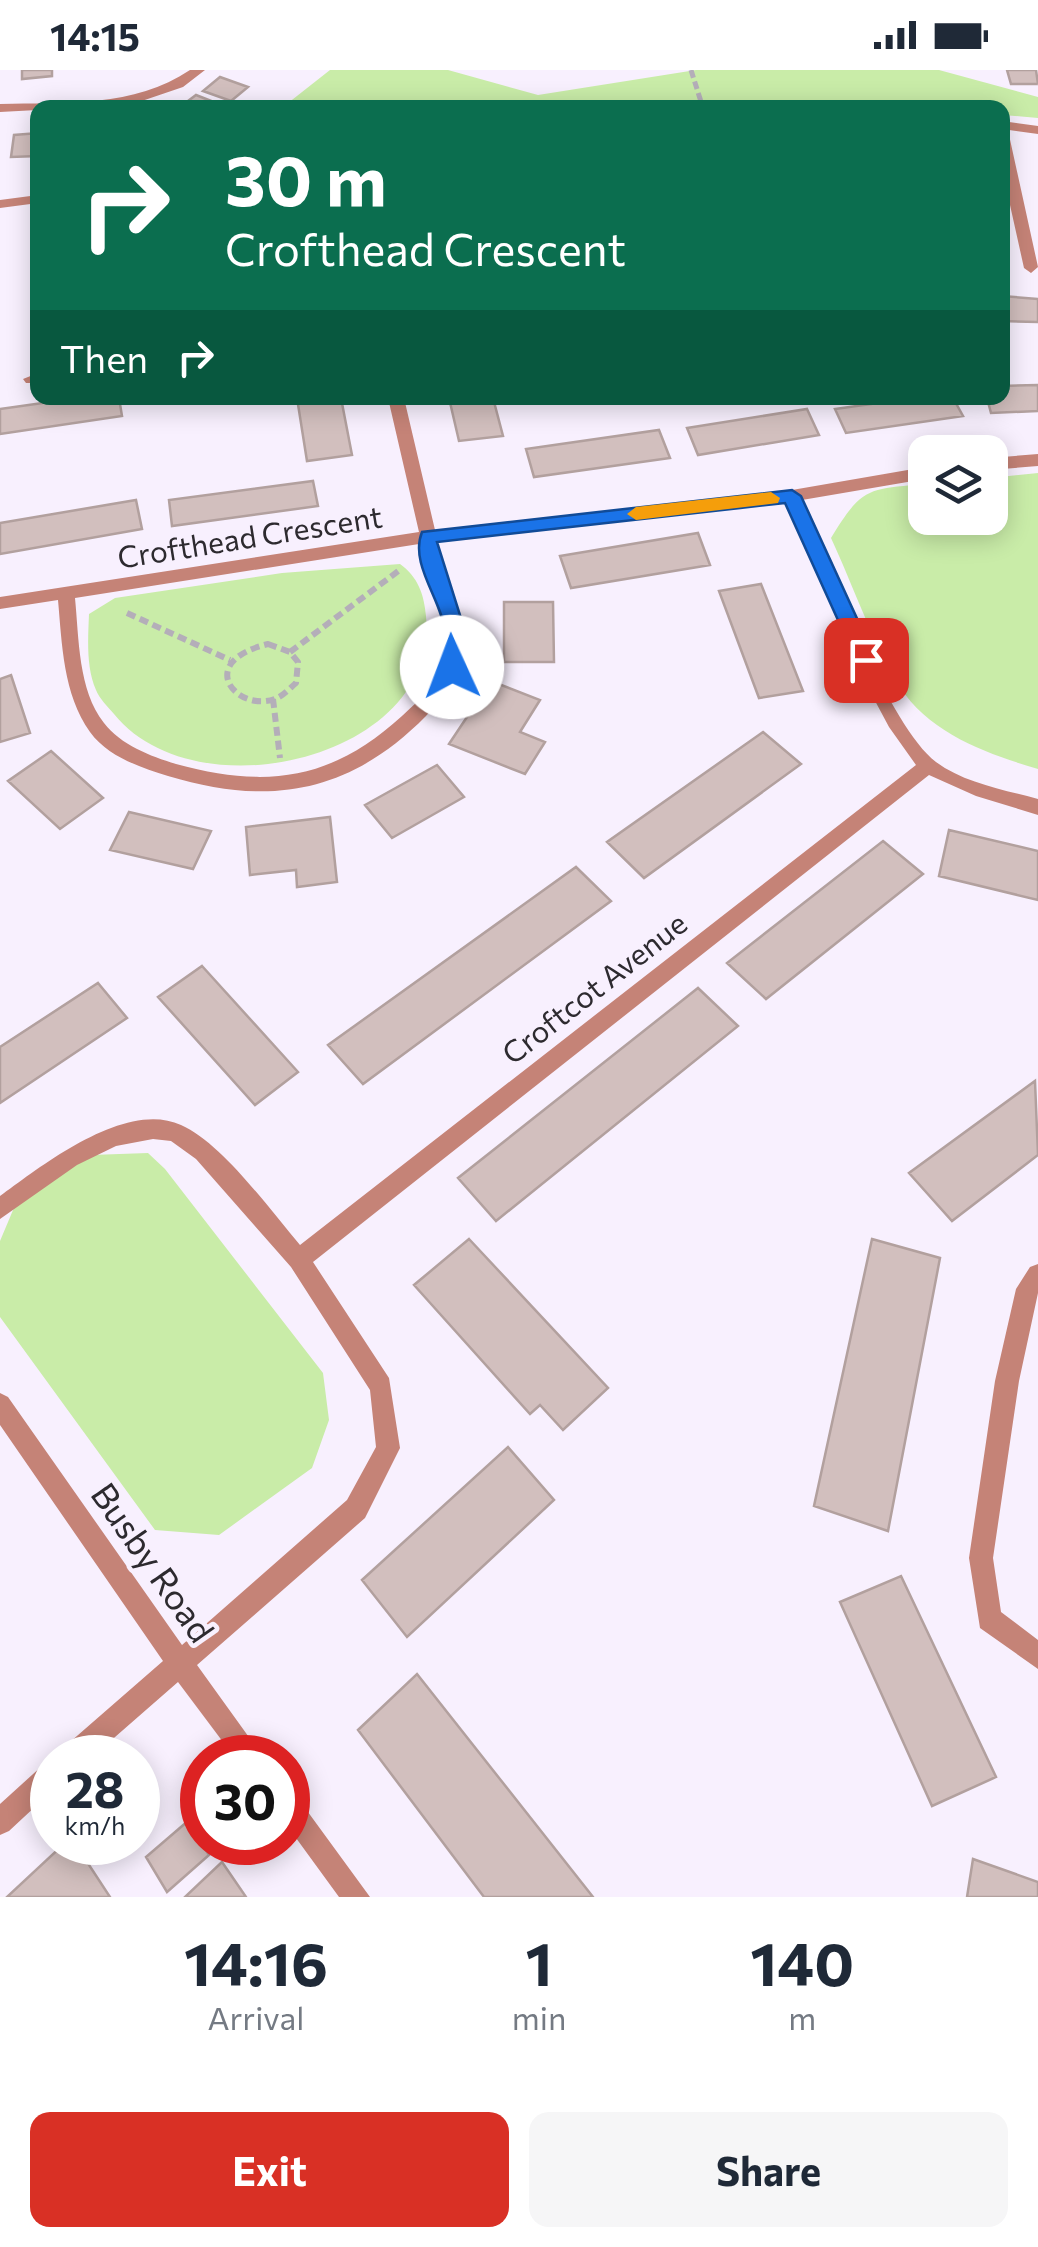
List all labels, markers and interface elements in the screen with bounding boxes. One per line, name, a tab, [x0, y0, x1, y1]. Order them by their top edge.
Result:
text: 14:15	[50, 12, 140, 59]
text: 30 m	[225, 135, 387, 220]
icon: right	[60, 140, 190, 270]
text: Crofthead Crescent	[225, 220, 626, 275]
icon: right	[168, 330, 223, 385]
text: Then	[60, 334, 148, 381]
map controls	[908, 435, 1008, 535]
button: layers	[908, 435, 1008, 535]
street label: Crofthead Crescent	[115, 496, 385, 575]
position arrow	[400, 615, 504, 719]
pin	[824, 618, 909, 703]
icon: arrive	[839, 633, 894, 688]
street label: Croftcot Avenue	[494, 903, 693, 1071]
street label: Busby Road	[83, 1474, 225, 1650]
speed limit sign: 30	[180, 1735, 310, 1865]
text: 28	[65, 1757, 125, 1818]
text: km/h	[65, 1810, 125, 1840]
text: 14:16	[184, 1925, 328, 1998]
text: 1	[525, 1925, 553, 1998]
text: 140	[750, 1925, 854, 1998]
text: Arrival	[207, 1997, 304, 2037]
text: min	[512, 1997, 566, 2037]
text: m	[788, 1997, 816, 2037]
button: Exit	[30, 2112, 509, 2227]
button: Share	[529, 2112, 1008, 2227]

